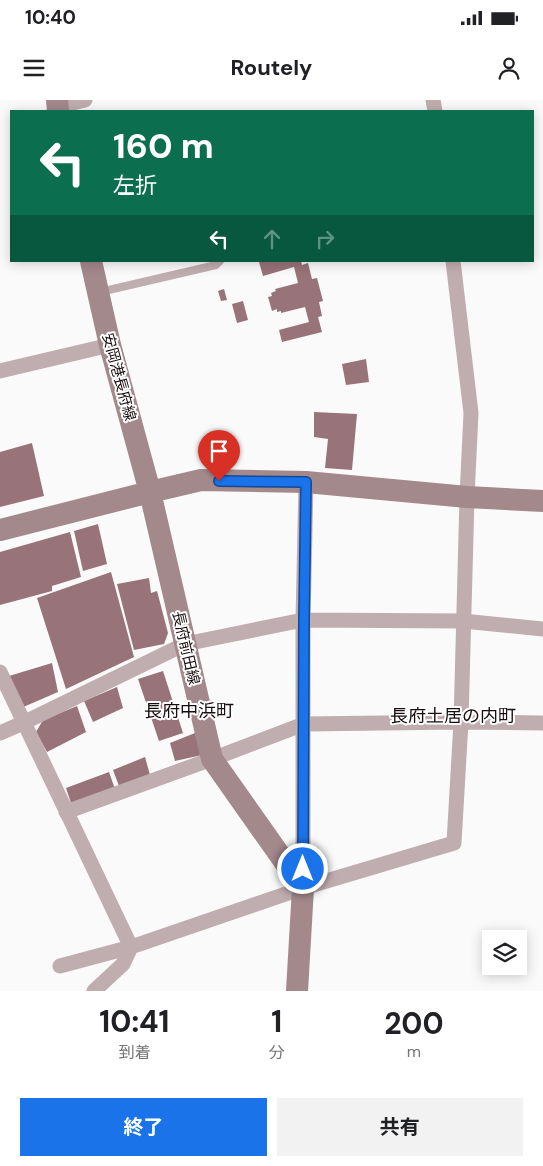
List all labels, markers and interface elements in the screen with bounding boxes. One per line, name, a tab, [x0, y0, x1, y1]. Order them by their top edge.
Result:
text: 10:40	[25, 5, 76, 30]
text: Routely	[231, 53, 312, 82]
icon: menu	[20, 54, 48, 82]
icon: person	[495, 54, 523, 82]
text: 160 m	[113, 123, 214, 169]
icon: left	[30, 130, 95, 195]
text: 左折	[113, 171, 157, 200]
icon: left	[205, 225, 233, 253]
icon: ahead	[258, 225, 286, 253]
icon: right	[311, 225, 339, 253]
street label: 安岡港長府線	[98, 331, 140, 423]
pin	[198, 430, 240, 481]
icon: arrive	[205, 437, 233, 465]
street label: 長府前田線	[168, 609, 204, 687]
district label: 長府中浜町	[144, 699, 234, 723]
district label: 長府土居の内町	[390, 704, 516, 728]
position arrow	[276, 842, 328, 894]
map controls	[482, 930, 527, 975]
button: layers	[482, 930, 527, 975]
text: 10:41	[99, 1002, 169, 1041]
text: 1	[271, 1002, 282, 1041]
text: 200	[384, 1004, 444, 1043]
text: m	[407, 1041, 421, 1062]
text: 到着	[118, 1042, 150, 1063]
text: 分	[269, 1042, 285, 1063]
button: 終了	[20, 1098, 267, 1156]
button: 共有	[277, 1098, 523, 1156]

